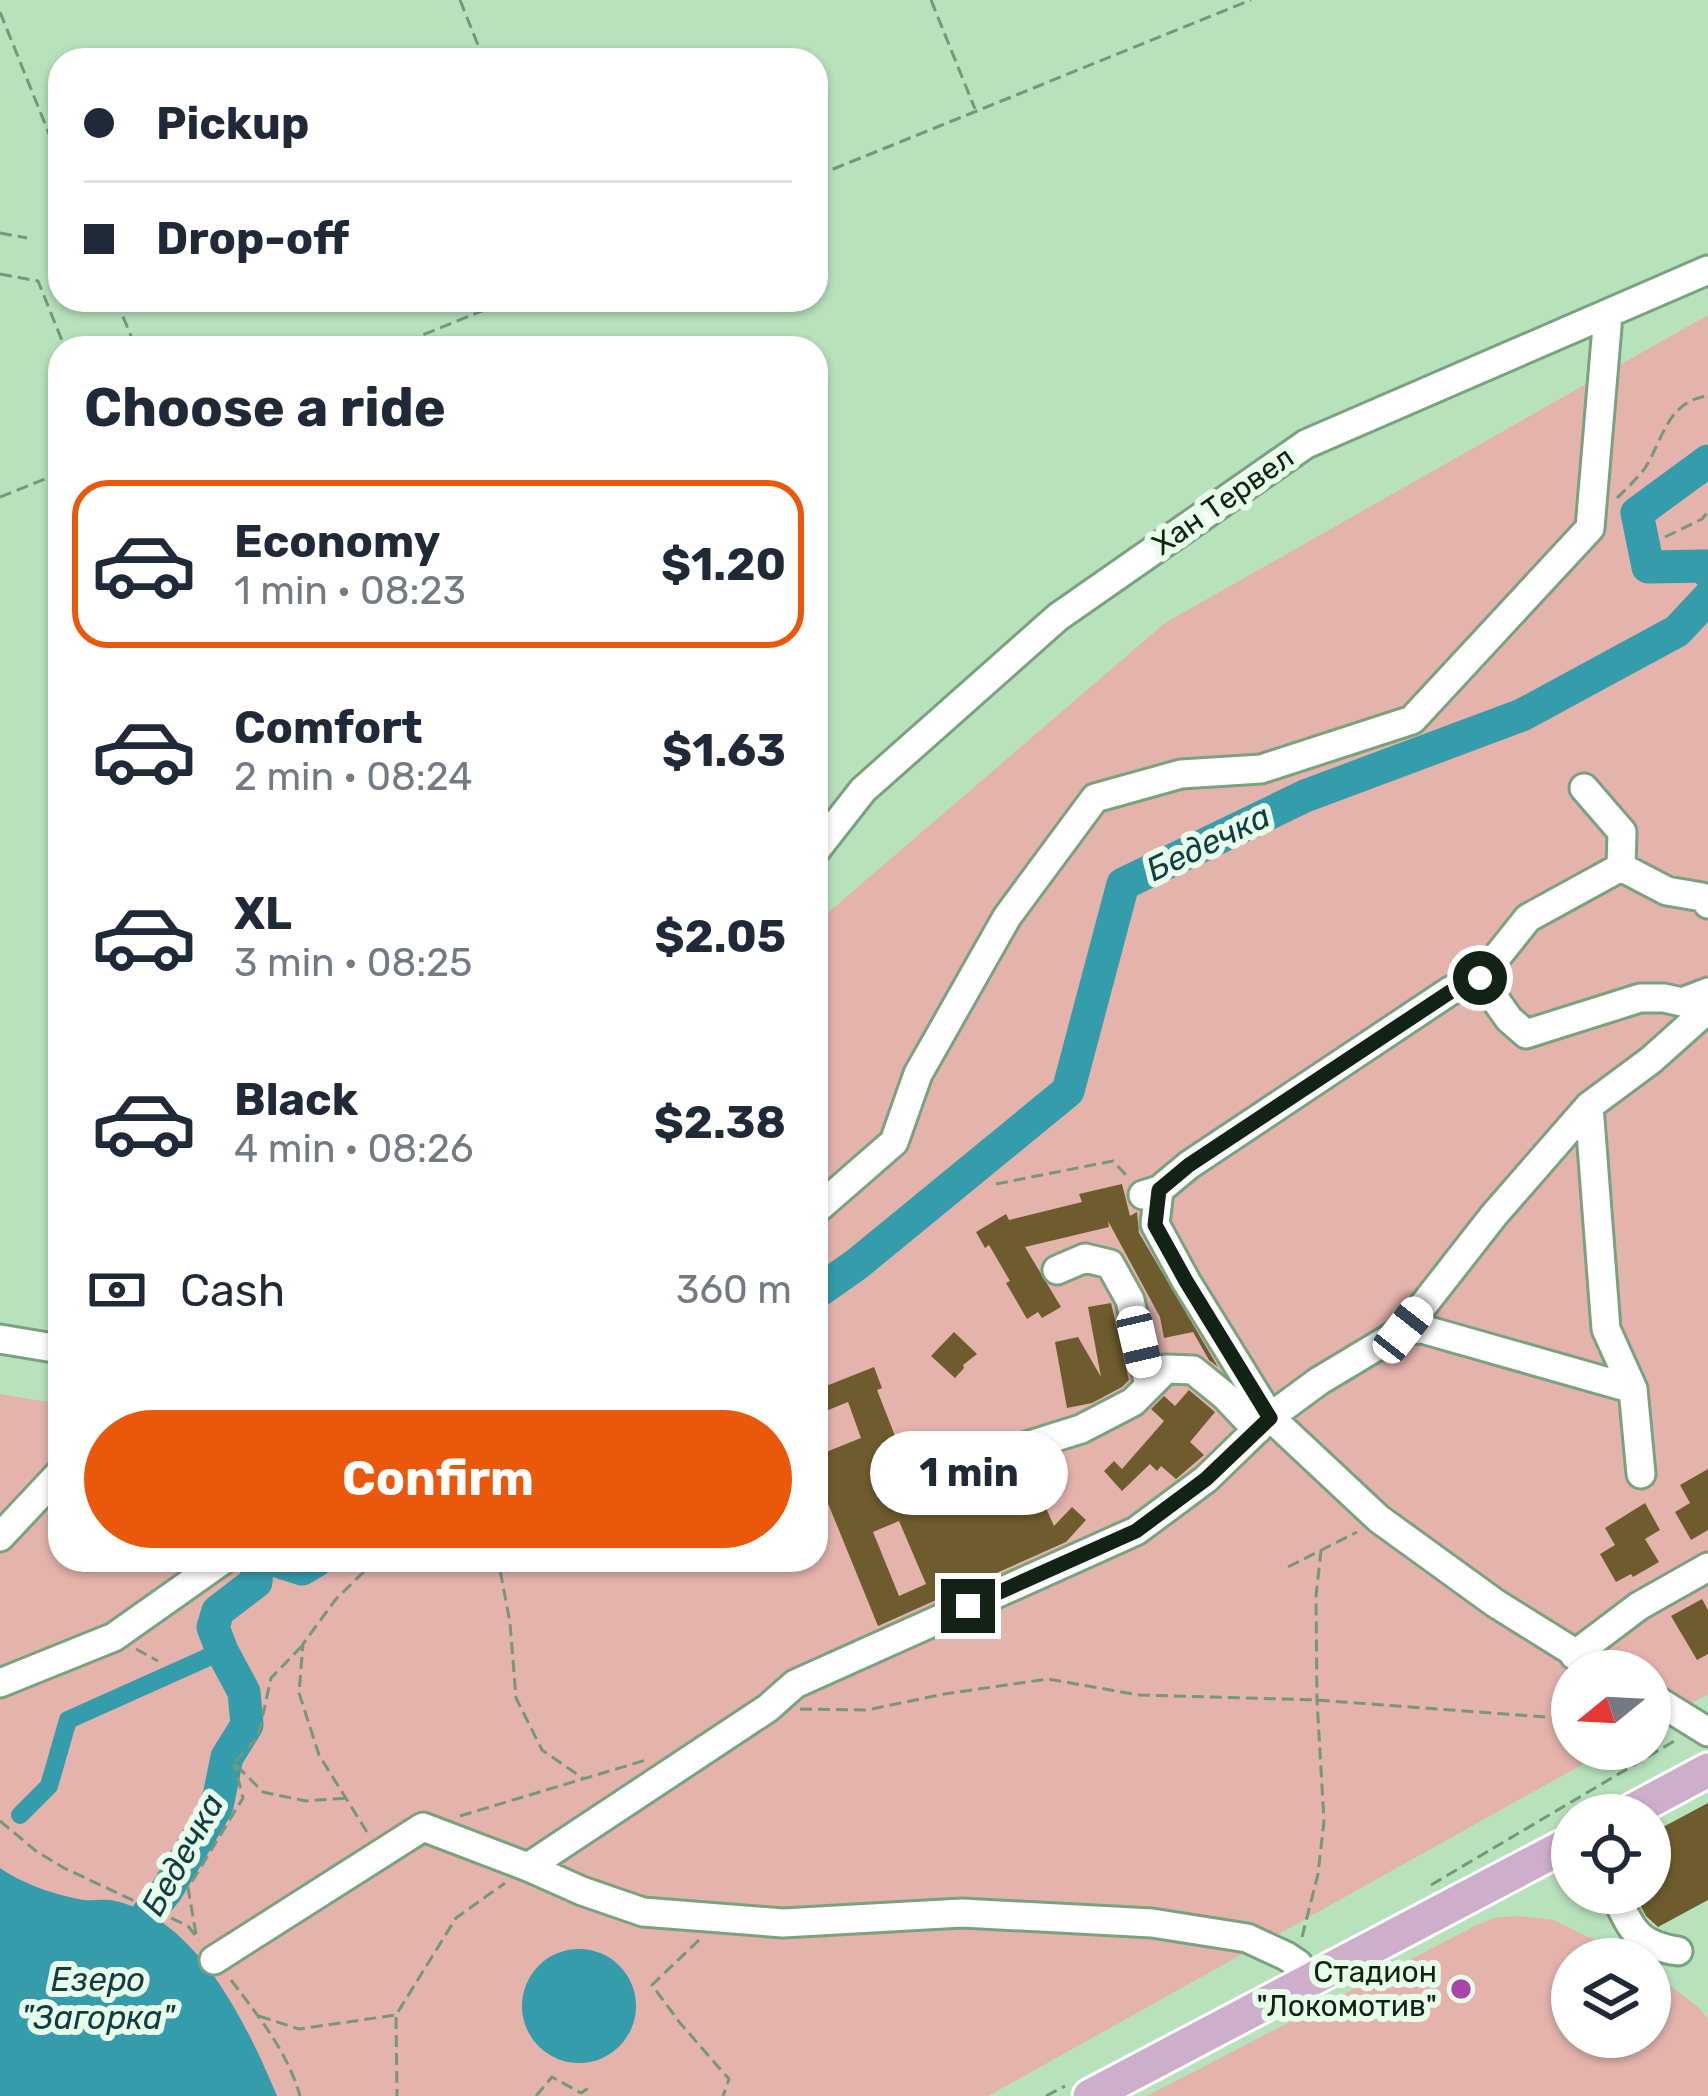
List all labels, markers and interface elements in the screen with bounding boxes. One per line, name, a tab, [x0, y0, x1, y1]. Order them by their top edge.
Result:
text: Pickup	[156, 97, 309, 150]
text: Drop-off	[156, 212, 349, 265]
text: Choose a ride	[84, 376, 446, 440]
street label: Хан Тервел	[1145, 439, 1301, 563]
icon: car	[90, 510, 198, 618]
text: Economy	[234, 515, 440, 568]
text: $1.20	[661, 538, 786, 591]
text: 1 min · 08:23	[234, 568, 466, 614]
icon: car	[90, 696, 198, 804]
text: Comfort	[234, 701, 423, 754]
text: $1.63	[662, 724, 786, 777]
text: 2 min · 08:24	[234, 754, 472, 800]
water label: Бедечка	[1140, 796, 1276, 889]
icon: car	[90, 882, 198, 990]
text: XL	[234, 887, 292, 940]
text: $2.05	[655, 910, 786, 963]
text: 3 min · 08:25	[234, 940, 472, 986]
route start	[1453, 951, 1507, 1005]
icon: car	[90, 1068, 198, 1176]
text: Black	[234, 1073, 358, 1126]
text: $2.38	[654, 1096, 786, 1149]
text: 4 min · 08:26	[234, 1126, 473, 1172]
icon: cash	[84, 1257, 150, 1323]
text: Cash	[180, 1264, 285, 1317]
text: 360 m	[676, 1267, 792, 1313]
car	[1367, 1291, 1439, 1369]
car	[1113, 1303, 1165, 1381]
button: Confirm	[84, 1410, 792, 1548]
callout: 1 min	[869, 1432, 1067, 1516]
text: 1 min	[919, 1450, 1019, 1496]
route end	[941, 1579, 995, 1633]
north arrow	[1551, 1650, 1671, 1770]
map controls	[1551, 1650, 1671, 2058]
water label: Бедечка	[133, 1787, 232, 1922]
button: locate	[1551, 1794, 1671, 1914]
button: layers	[1551, 1938, 1671, 2058]
place label: Стадион "Локомотив"	[1256, 1954, 1437, 2024]
water label: Езеро "Загорка"	[21, 1960, 176, 2037]
marker: Стадион "Локомотив"	[1448, 1976, 1474, 2002]

